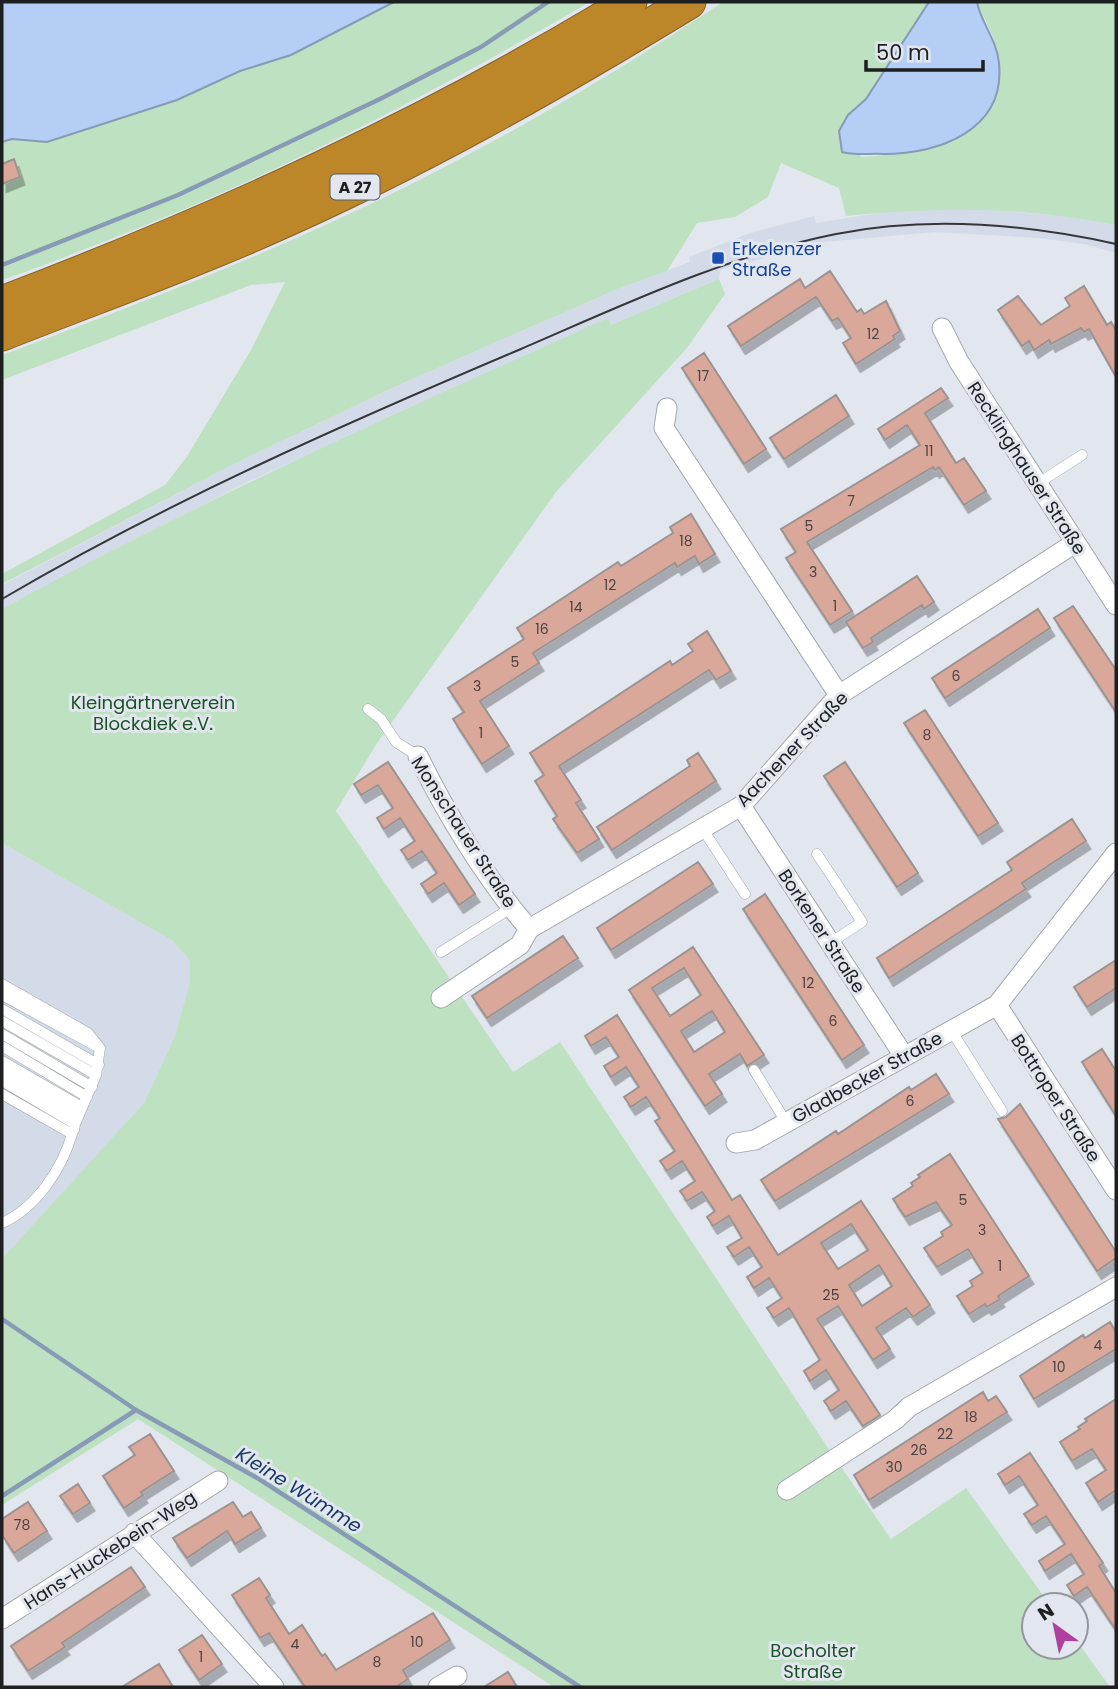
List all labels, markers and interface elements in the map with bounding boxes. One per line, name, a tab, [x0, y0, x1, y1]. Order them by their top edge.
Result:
scale bar	[866, 28, 983, 72]
text: 50 m	[876, 38, 930, 67]
road number: A 27	[330, 174, 380, 200]
place label: Erkelenzer Straße	[732, 236, 822, 282]
marker: Erkelenzer Straße	[710, 250, 726, 266]
house number: 12	[867, 324, 879, 344]
house number: 17	[697, 366, 709, 386]
street label: Recklinghauser Straße	[962, 377, 1092, 559]
house number: 11	[925, 441, 933, 461]
house number: 7	[847, 491, 855, 511]
house number: 5	[805, 516, 813, 536]
house number: 18	[679, 531, 693, 551]
house number: 3	[809, 562, 817, 582]
house number: 12	[604, 575, 616, 595]
house number: 1	[833, 596, 837, 616]
house number: 14	[569, 597, 583, 617]
house number: 16	[535, 619, 549, 639]
house number: 5	[511, 652, 519, 672]
house number: 6	[952, 666, 961, 686]
house number: 3	[473, 676, 481, 696]
street label: Aachener Straße	[730, 686, 854, 812]
park label: Kleingärtnerverein Blockdiek e.V.	[71, 690, 235, 736]
house number: 1	[479, 723, 483, 743]
house number: 8	[923, 725, 932, 745]
street label: Monschauer Straße	[406, 751, 522, 913]
street label: Borkener Straße	[772, 864, 872, 998]
house number: 12	[802, 973, 814, 993]
house number: 6	[829, 1011, 838, 1031]
street label: Gladbecker Straße	[787, 1025, 947, 1129]
street label: Bottroper Straße	[1005, 1029, 1107, 1167]
house number: 6	[906, 1091, 915, 1111]
house number: 5	[959, 1190, 967, 1210]
house number: 3	[978, 1220, 986, 1240]
house number: 1	[998, 1256, 1002, 1276]
house number: 25	[823, 1285, 839, 1305]
house number: 4	[1094, 1335, 1103, 1355]
house number: 10	[1052, 1357, 1066, 1377]
house number: 18	[964, 1407, 978, 1427]
house number: 22	[937, 1424, 953, 1444]
water label: Kleine Wümme	[231, 1440, 367, 1540]
house number: 26	[911, 1440, 928, 1460]
house number: 30	[885, 1457, 903, 1477]
street label: Hans-Huckebein-Weg	[19, 1485, 201, 1615]
house number: 78	[14, 1515, 30, 1535]
north arrow	[1020, 1591, 1090, 1661]
text: N	[1033, 1597, 1059, 1627]
house number: 10	[410, 1632, 424, 1652]
house number: 4	[291, 1634, 300, 1654]
park label: Bocholter Straße	[770, 1638, 856, 1684]
house number: 1	[199, 1647, 203, 1667]
house number: 8	[373, 1652, 382, 1672]

